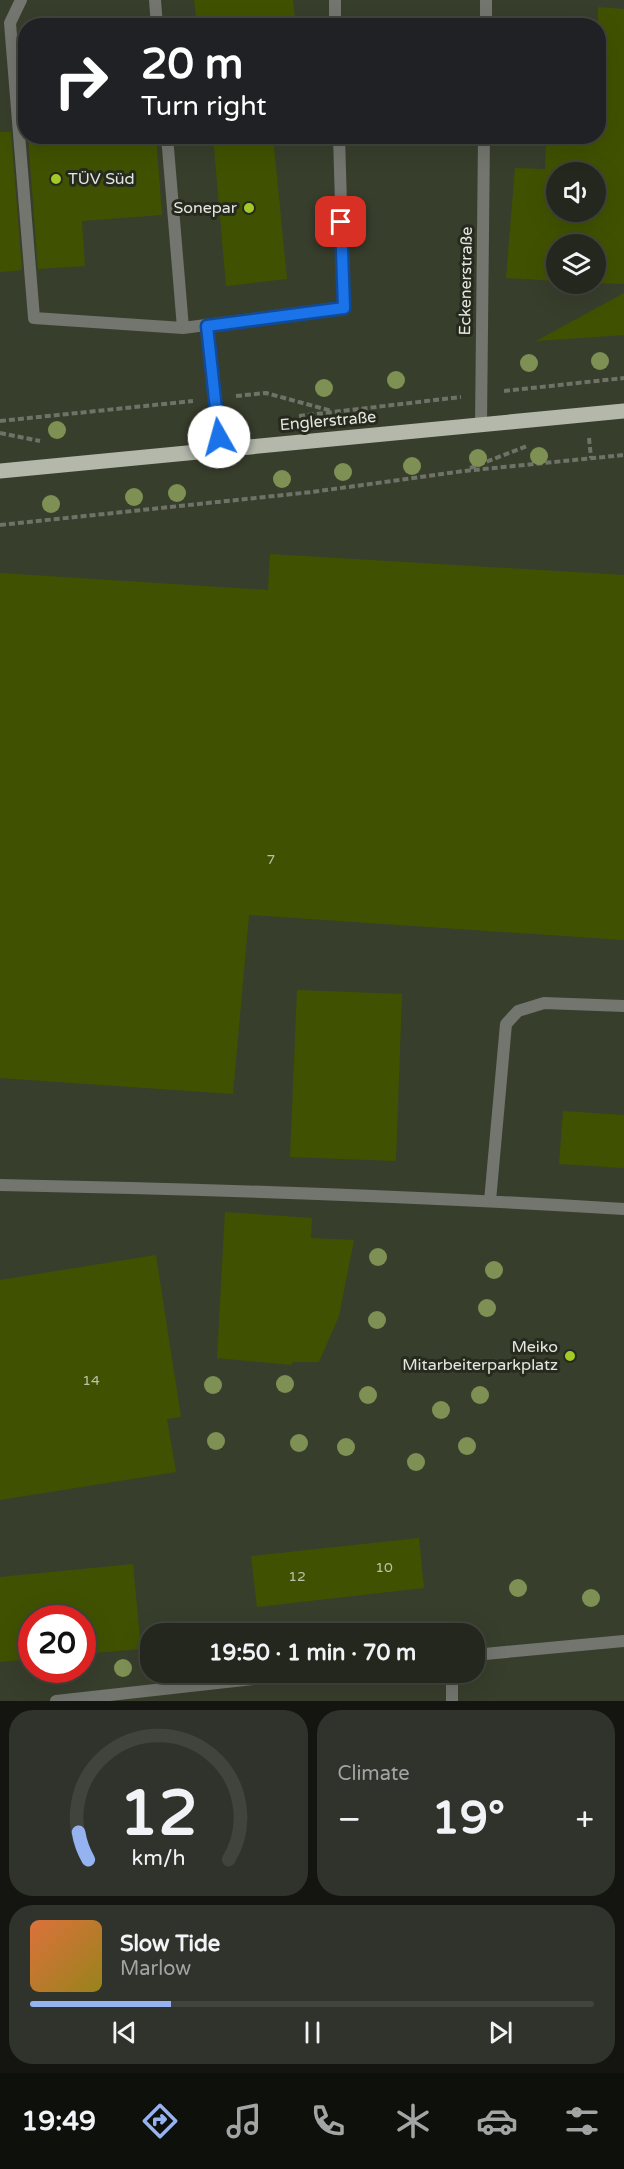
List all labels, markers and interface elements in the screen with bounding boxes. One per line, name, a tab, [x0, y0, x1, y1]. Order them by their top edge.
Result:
text: 20 m	[141, 39, 243, 90]
icon: right	[42, 42, 120, 120]
text: Turn right	[141, 90, 267, 123]
map controls	[546, 162, 606, 294]
button: sound	[546, 162, 606, 222]
place label: TÜV Süd	[68, 169, 135, 189]
marker: TÜV Süd	[49, 172, 63, 186]
pin	[315, 196, 366, 247]
place label: Sonepar	[173, 198, 238, 218]
marker: Sonepar	[242, 201, 256, 215]
icon: arrive	[324, 205, 357, 238]
street label: Eckenerstraße	[455, 226, 477, 336]
button: layers	[546, 234, 606, 294]
position arrow	[187, 405, 251, 469]
street label: Englerstraße	[279, 407, 377, 435]
house number: 7	[267, 851, 275, 868]
place label: Meiko Mitarbeiterparkplatz	[402, 1337, 558, 1375]
marker: Meiko Mitarbeiterparkplatz	[563, 1349, 577, 1363]
house number: 14	[82, 1372, 100, 1389]
house number: 10	[375, 1559, 393, 1576]
house number: 12	[288, 1568, 306, 1585]
speed limit sign: 20	[18, 1605, 96, 1683]
text: 19:50 · 1 min · 70 m	[209, 1640, 416, 1666]
text: Climate	[338, 1762, 410, 1786]
text: 12	[119, 1777, 197, 1852]
text: 19°	[431, 1792, 505, 1846]
text: −	[338, 1800, 361, 1839]
text: +	[575, 1800, 594, 1839]
text: km/h	[131, 1845, 185, 1871]
text: Slow Tide	[120, 1931, 220, 1957]
text: Marlow	[120, 1957, 191, 1981]
icon: previous	[108, 2016, 141, 2049]
icon: pause	[296, 2016, 329, 2049]
icon: next	[484, 2016, 517, 2049]
icon: directions	[139, 2100, 181, 2142]
icon: music	[223, 2100, 265, 2142]
icon: phone	[307, 2100, 349, 2142]
icon: climate	[392, 2100, 434, 2142]
icon: car	[476, 2100, 518, 2142]
icon: filters	[561, 2100, 603, 2142]
text: 19:49	[21, 2105, 96, 2138]

